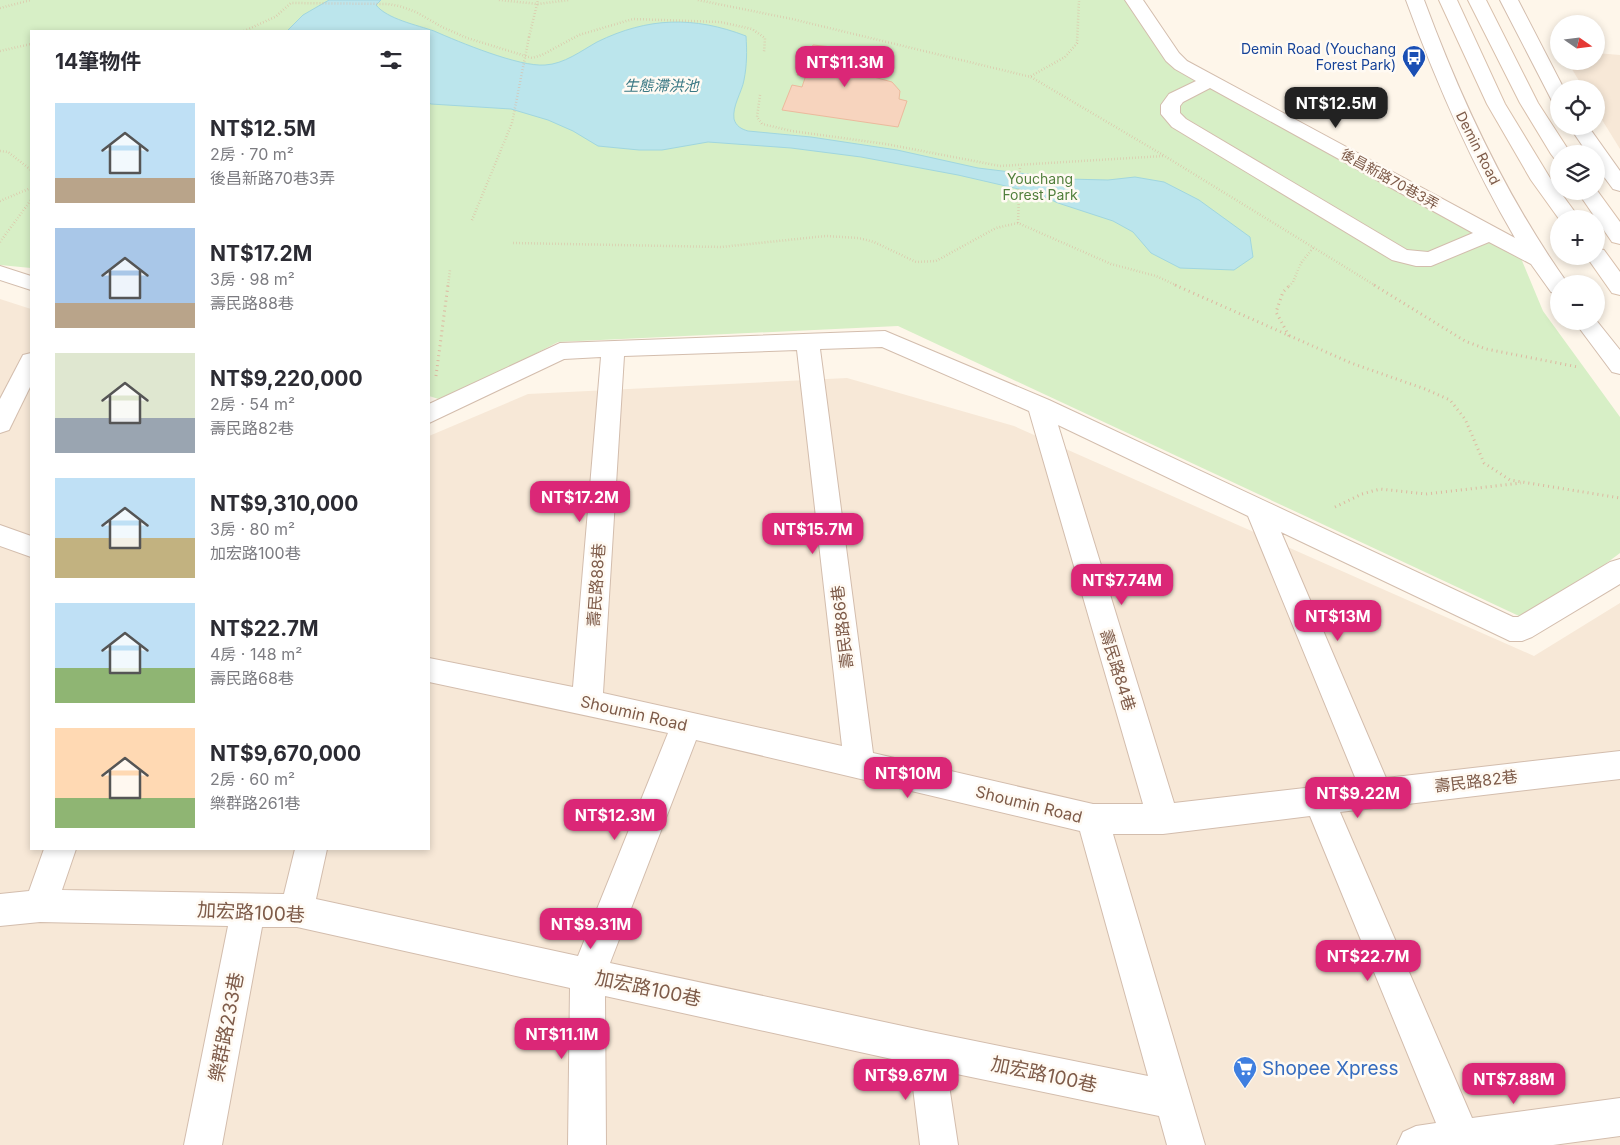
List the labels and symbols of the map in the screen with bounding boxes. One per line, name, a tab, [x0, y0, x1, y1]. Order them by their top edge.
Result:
north arrow	[1550, 15, 1605, 70]
place label: Demin Road (Youchang Forest Park)	[1241, 40, 1396, 73]
bus stop icon: Demin Road (Youchang Forest Park)	[1401, 44, 1427, 78]
pin: NT$11.3M	[793, 46, 897, 88]
water label: 生態滯洪池	[623, 76, 700, 95]
pin: NT$12.5M	[1284, 86, 1388, 129]
street label: Demin Road	[1453, 108, 1504, 187]
street label: 後昌新路70巷3弄	[1338, 145, 1442, 212]
park label: Youchang Forest Park	[1002, 170, 1078, 203]
pin: NT$17.2M	[528, 480, 632, 523]
pin: NT$15.7M	[761, 512, 865, 555]
street label: 壽民路88巷	[583, 542, 609, 628]
pin: NT$7.74M	[1070, 564, 1174, 606]
street label: 壽民路86巷	[827, 584, 857, 670]
pin: NT$13M	[1297, 600, 1379, 642]
street label: 壽民路84巷	[1096, 627, 1140, 713]
street label: Shoumin Road	[579, 691, 689, 735]
pin: NT$10M	[867, 756, 949, 799]
street label: 壽民路82巷	[1433, 766, 1519, 796]
pin: NT$9.22M	[1306, 776, 1410, 819]
street label: Shoumin Road	[974, 781, 1084, 827]
pin: NT$12.3M	[563, 798, 667, 841]
street label: 加宏路100巷	[197, 898, 305, 927]
pin: NT$9.31M	[539, 908, 643, 950]
pin: NT$22.7M	[1316, 940, 1420, 982]
street label: 加宏路100巷	[593, 966, 703, 1011]
street label: 樂群路233巷	[205, 970, 248, 1084]
pin: NT$11.1M	[510, 1018, 614, 1060]
street label: 加宏路100巷	[989, 1052, 1099, 1097]
supermarket icon: Shopee Xpress	[1232, 1055, 1258, 1089]
place label: Shopee Xpress	[1262, 1057, 1399, 1080]
pin: NT$9.67M	[854, 1058, 958, 1101]
pin: NT$7.88M	[1462, 1062, 1566, 1105]

